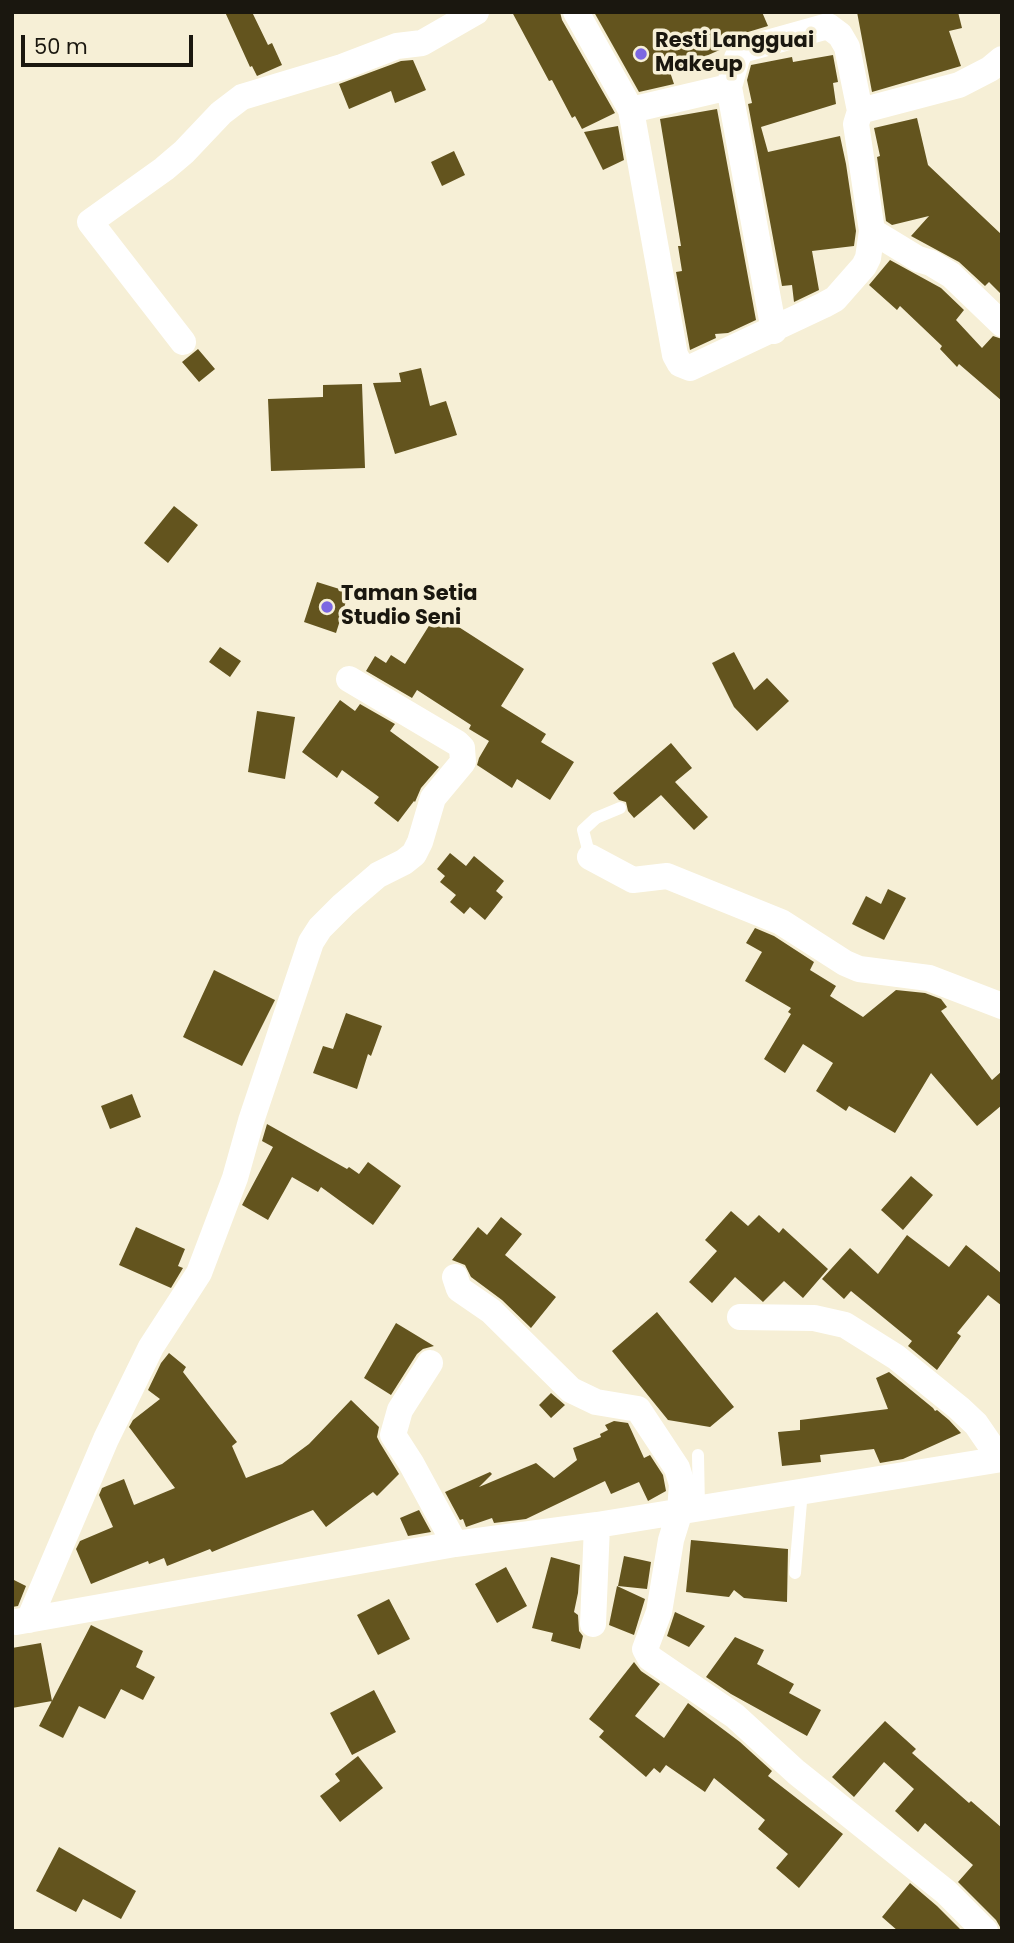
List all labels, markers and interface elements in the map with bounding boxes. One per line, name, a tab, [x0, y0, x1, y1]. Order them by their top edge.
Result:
scale bar	[24, 21, 196, 65]
place label: Resti Langguai Makeup	[655, 29, 814, 79]
text: 50 m	[34, 32, 88, 61]
marker: Resti Langguai Makeup	[633, 46, 649, 62]
place label: Taman Setia Studio Seni	[341, 582, 478, 632]
marker: Taman Setia Studio Seni	[319, 599, 335, 615]

